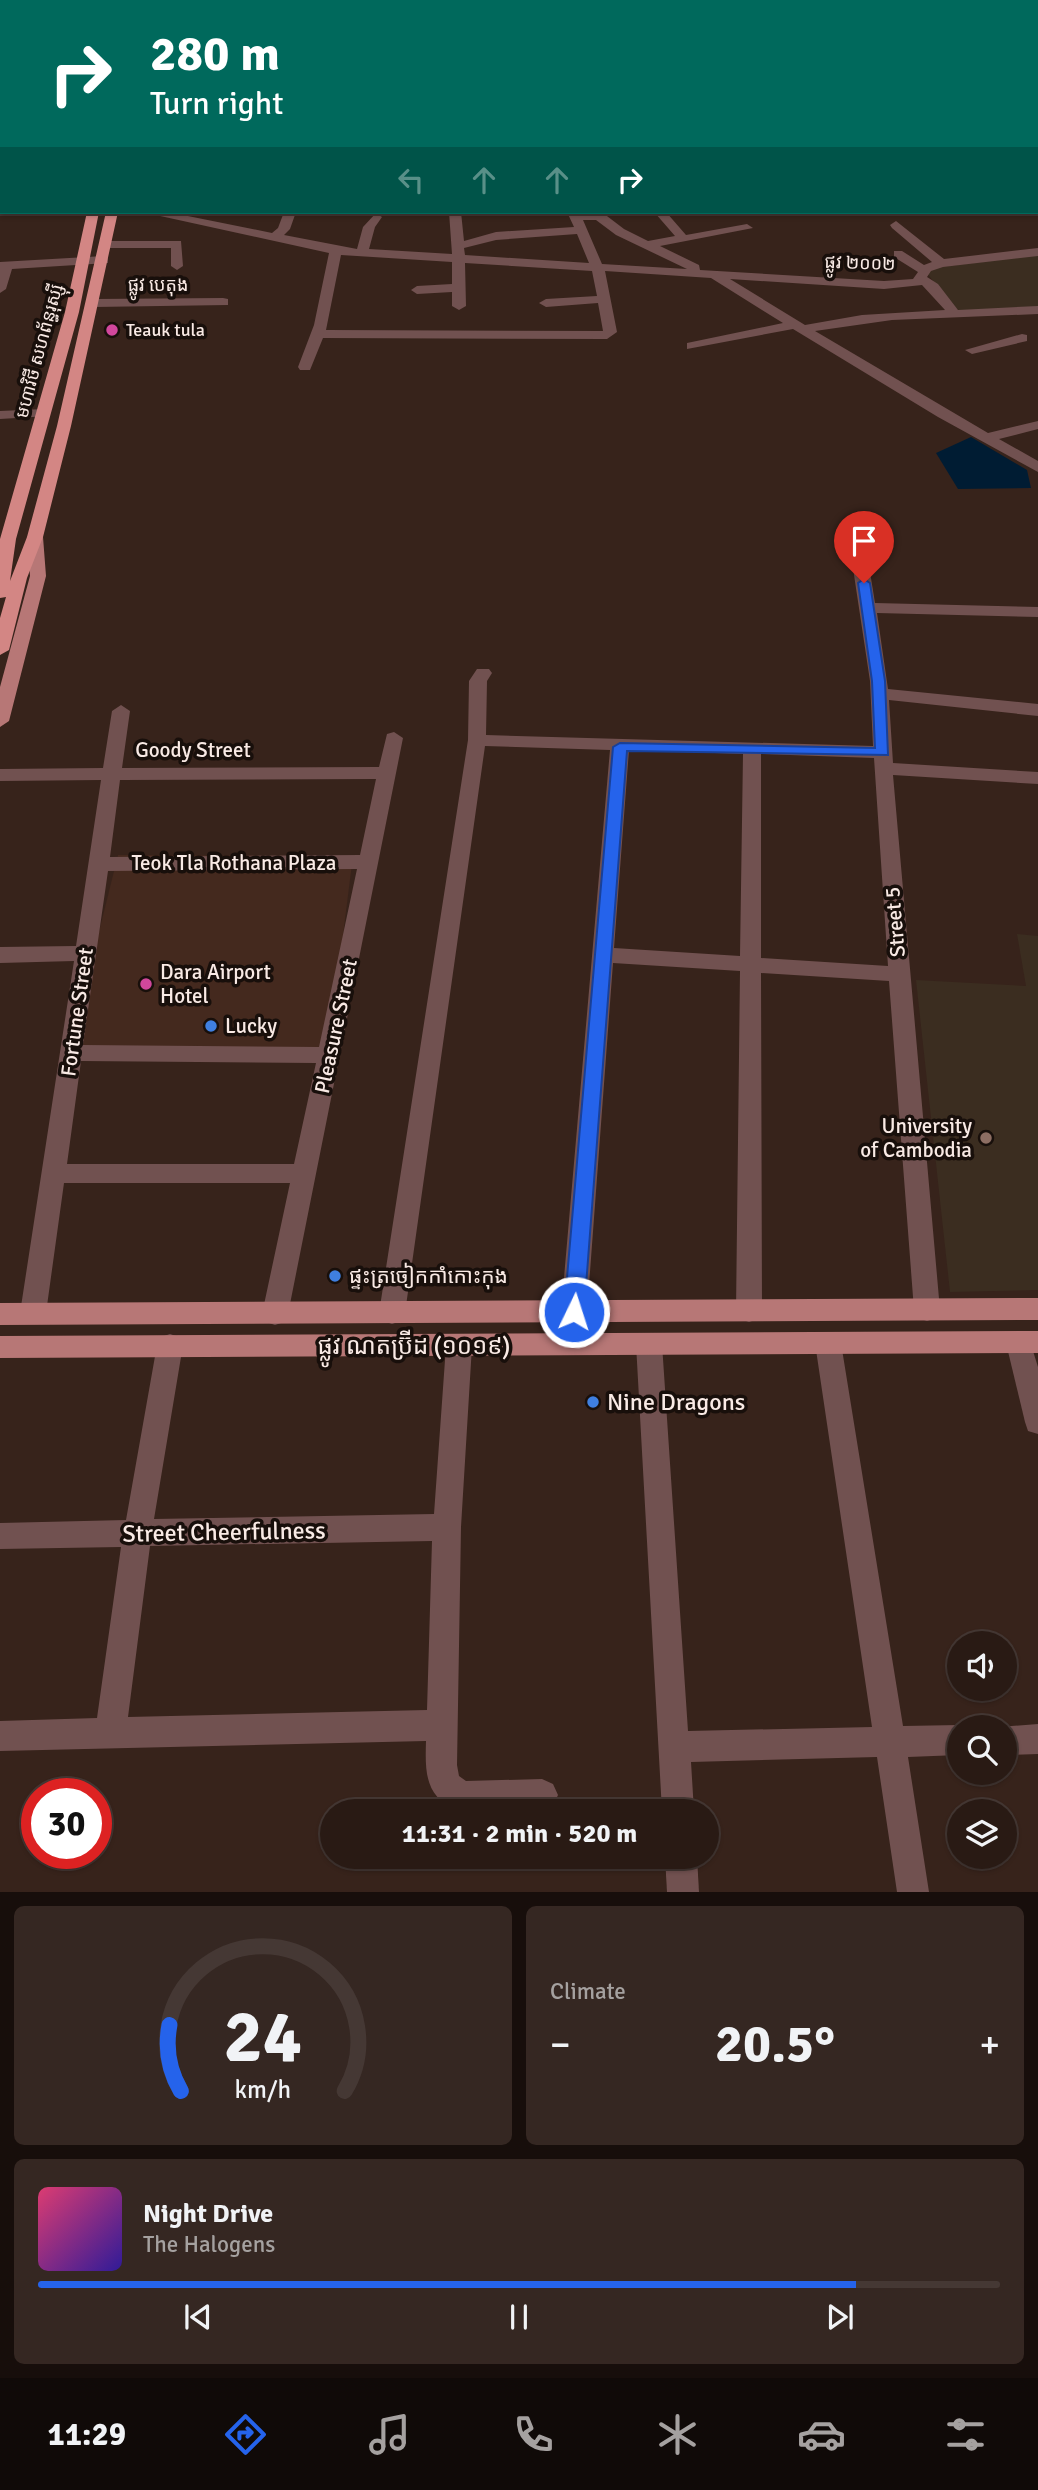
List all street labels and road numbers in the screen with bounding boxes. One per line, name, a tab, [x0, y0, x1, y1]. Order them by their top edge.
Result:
street label: ផ្លូវ ២០០២	[824, 251, 896, 281]
street label: ផ្លូវ បេតុង	[128, 274, 188, 301]
street label: មហាវិថី សហព័ន្ធរុស្ស៊ី	[10, 281, 73, 422]
street label: Goody Street	[135, 737, 251, 763]
street label: Teok Tla Rothana Plaza	[132, 850, 336, 876]
street label: Street 5	[879, 886, 911, 958]
street label: Fortune Street	[55, 946, 99, 1078]
street label: Pleasure Street	[309, 956, 363, 1096]
street label: ផ្លូវ ណតប្រ៊ីដ (១០១៩)	[318, 1329, 510, 1368]
street label: Street Cheerfulness	[122, 1515, 326, 1549]

